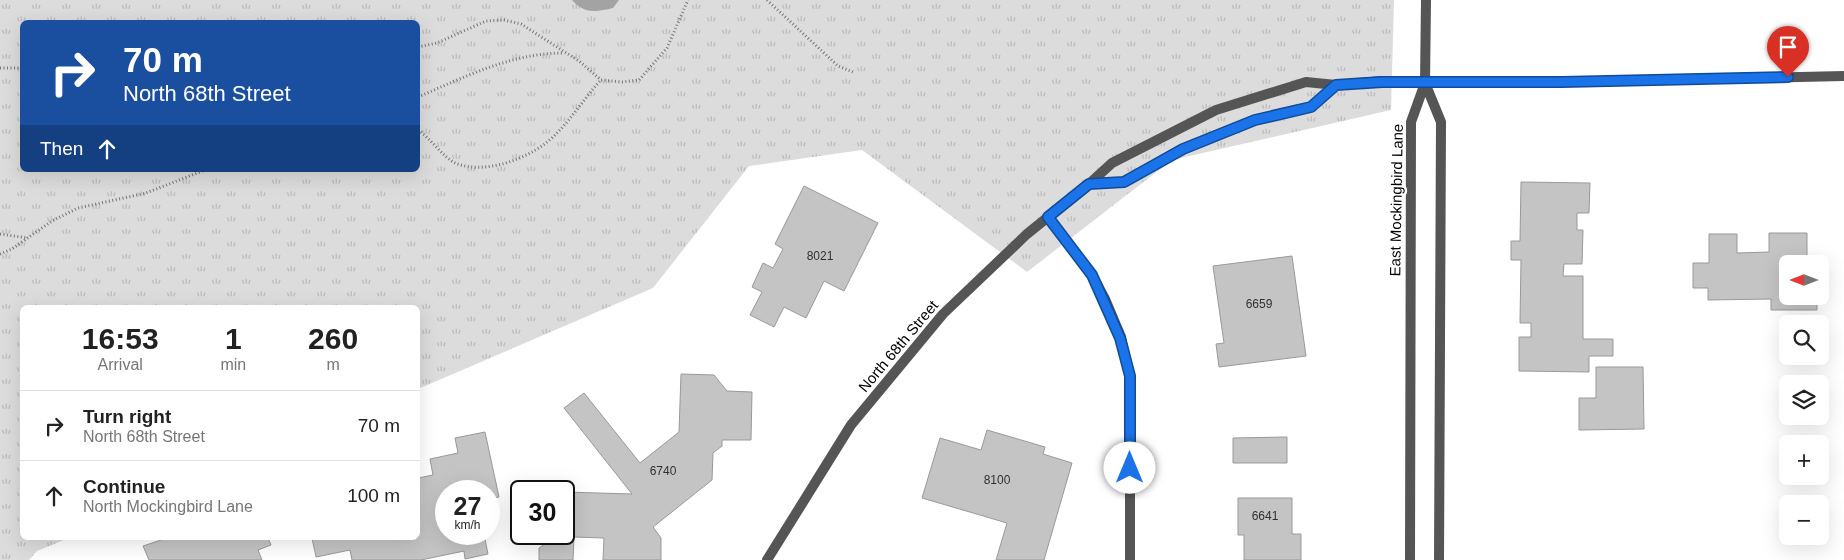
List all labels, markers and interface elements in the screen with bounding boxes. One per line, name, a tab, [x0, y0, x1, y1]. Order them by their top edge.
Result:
pin	[1767, 26, 1809, 77]
icon: arrive	[1774, 33, 1802, 61]
icon: right	[40, 40, 105, 105]
text: 70 m	[123, 40, 203, 79]
text: North 68th Street	[123, 81, 291, 106]
street label: East Mockingbird Lane	[1386, 124, 1406, 276]
icon: ahead	[93, 135, 121, 163]
text: Then	[40, 138, 83, 159]
house number: 8021	[807, 249, 834, 263]
north arrow	[1779, 255, 1829, 305]
map controls	[1779, 255, 1829, 545]
street label: North 68th Street	[855, 296, 942, 395]
house number: 6659	[1246, 297, 1273, 311]
button: search	[1779, 315, 1829, 365]
text: 16:53	[82, 322, 159, 355]
text: 1	[225, 322, 242, 355]
text: 260	[308, 322, 358, 355]
text: Arrival	[98, 356, 143, 373]
text: min	[220, 356, 246, 373]
text: m	[326, 356, 340, 373]
button: layers	[1779, 375, 1829, 425]
text: Turn right	[83, 406, 171, 427]
icon: right	[40, 412, 68, 440]
text: 70 m	[358, 415, 400, 436]
text: North 68th Street	[83, 428, 205, 445]
button: +	[1779, 435, 1829, 485]
position arrow	[1103, 441, 1155, 493]
house number: 6740	[650, 464, 677, 478]
house number: 8100	[984, 473, 1011, 487]
text: Continue	[83, 476, 165, 497]
speed limit sign: 30	[510, 480, 575, 545]
icon: ahead	[40, 482, 68, 510]
text: 100 m	[347, 485, 400, 506]
text: 27	[454, 492, 481, 520]
button: −	[1779, 495, 1829, 545]
text: North Mockingbird Lane	[83, 498, 253, 515]
house number: 6641	[1252, 509, 1279, 523]
text: km/h	[454, 518, 481, 532]

